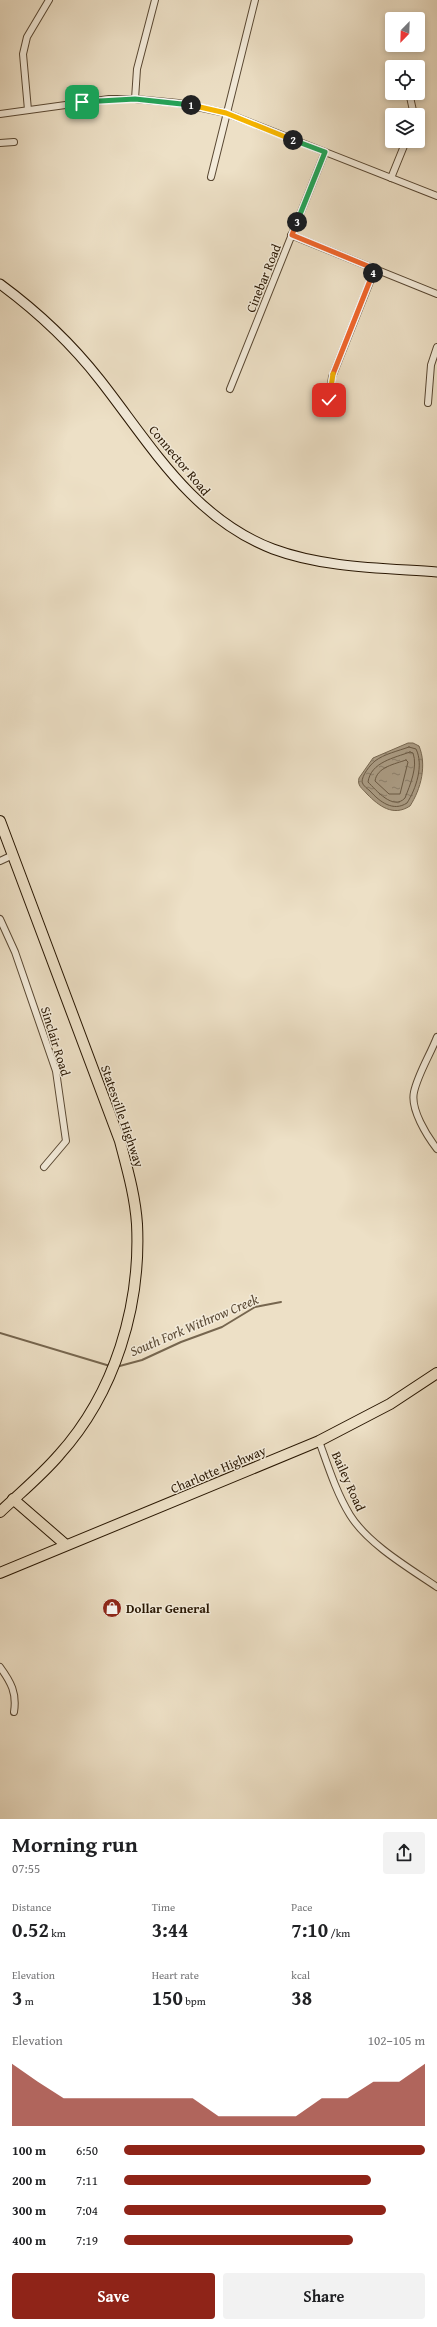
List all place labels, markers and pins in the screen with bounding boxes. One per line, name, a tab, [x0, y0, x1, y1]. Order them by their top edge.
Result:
pin	[65, 85, 99, 119]
pin: 1	[181, 95, 201, 115]
pin: 2	[283, 130, 303, 150]
pin: 3	[287, 212, 307, 232]
pin: 4	[363, 263, 383, 283]
pin	[312, 383, 346, 417]
shop icon: Dollar General	[101, 1597, 123, 1619]
place label: Dollar General	[126, 1599, 210, 1618]

